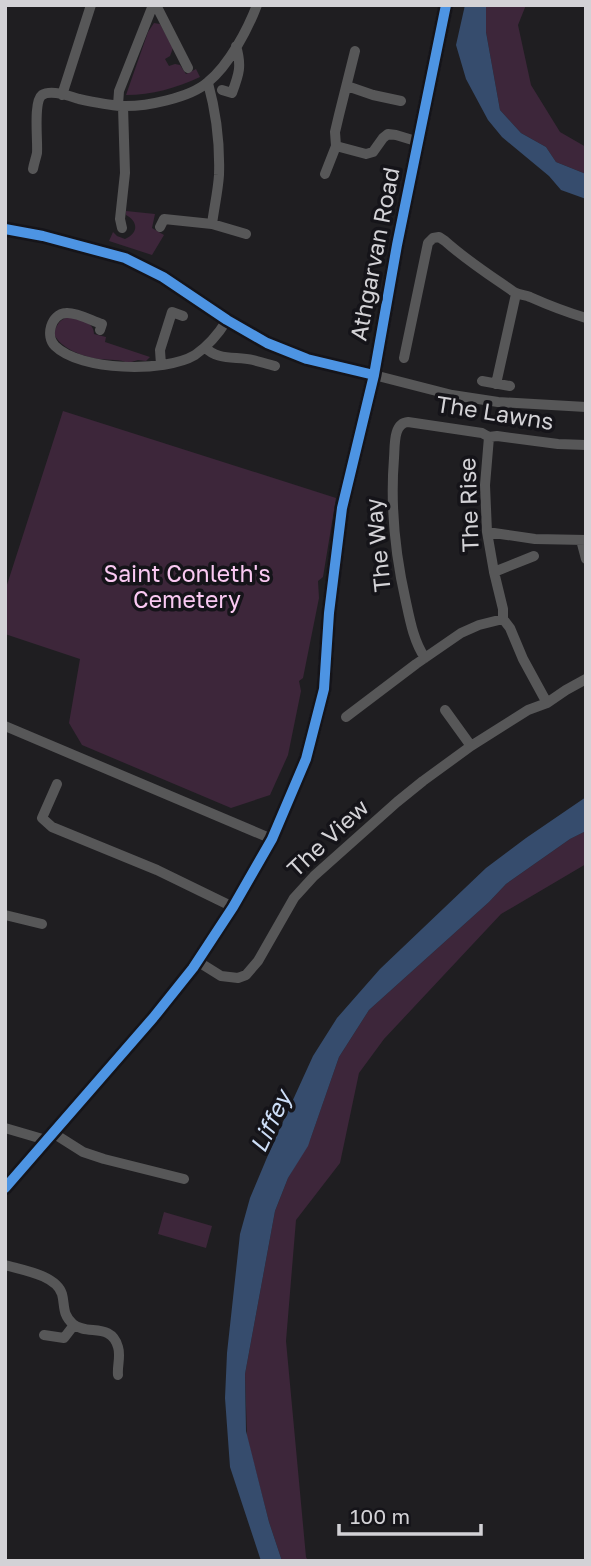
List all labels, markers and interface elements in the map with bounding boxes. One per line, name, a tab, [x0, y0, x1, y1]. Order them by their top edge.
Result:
street label: Athgarvan Road	[343, 165, 405, 343]
street label: The Lawns	[434, 389, 556, 435]
street label: The Rise	[452, 457, 484, 553]
street label: The Way	[358, 497, 396, 593]
park label: Saint Conleth's Cemetery	[103, 559, 271, 613]
street label: The View	[281, 793, 374, 882]
water label: Liffey	[243, 1083, 299, 1157]
scale bar	[339, 1492, 481, 1536]
text: 100 m	[350, 1503, 410, 1529]

